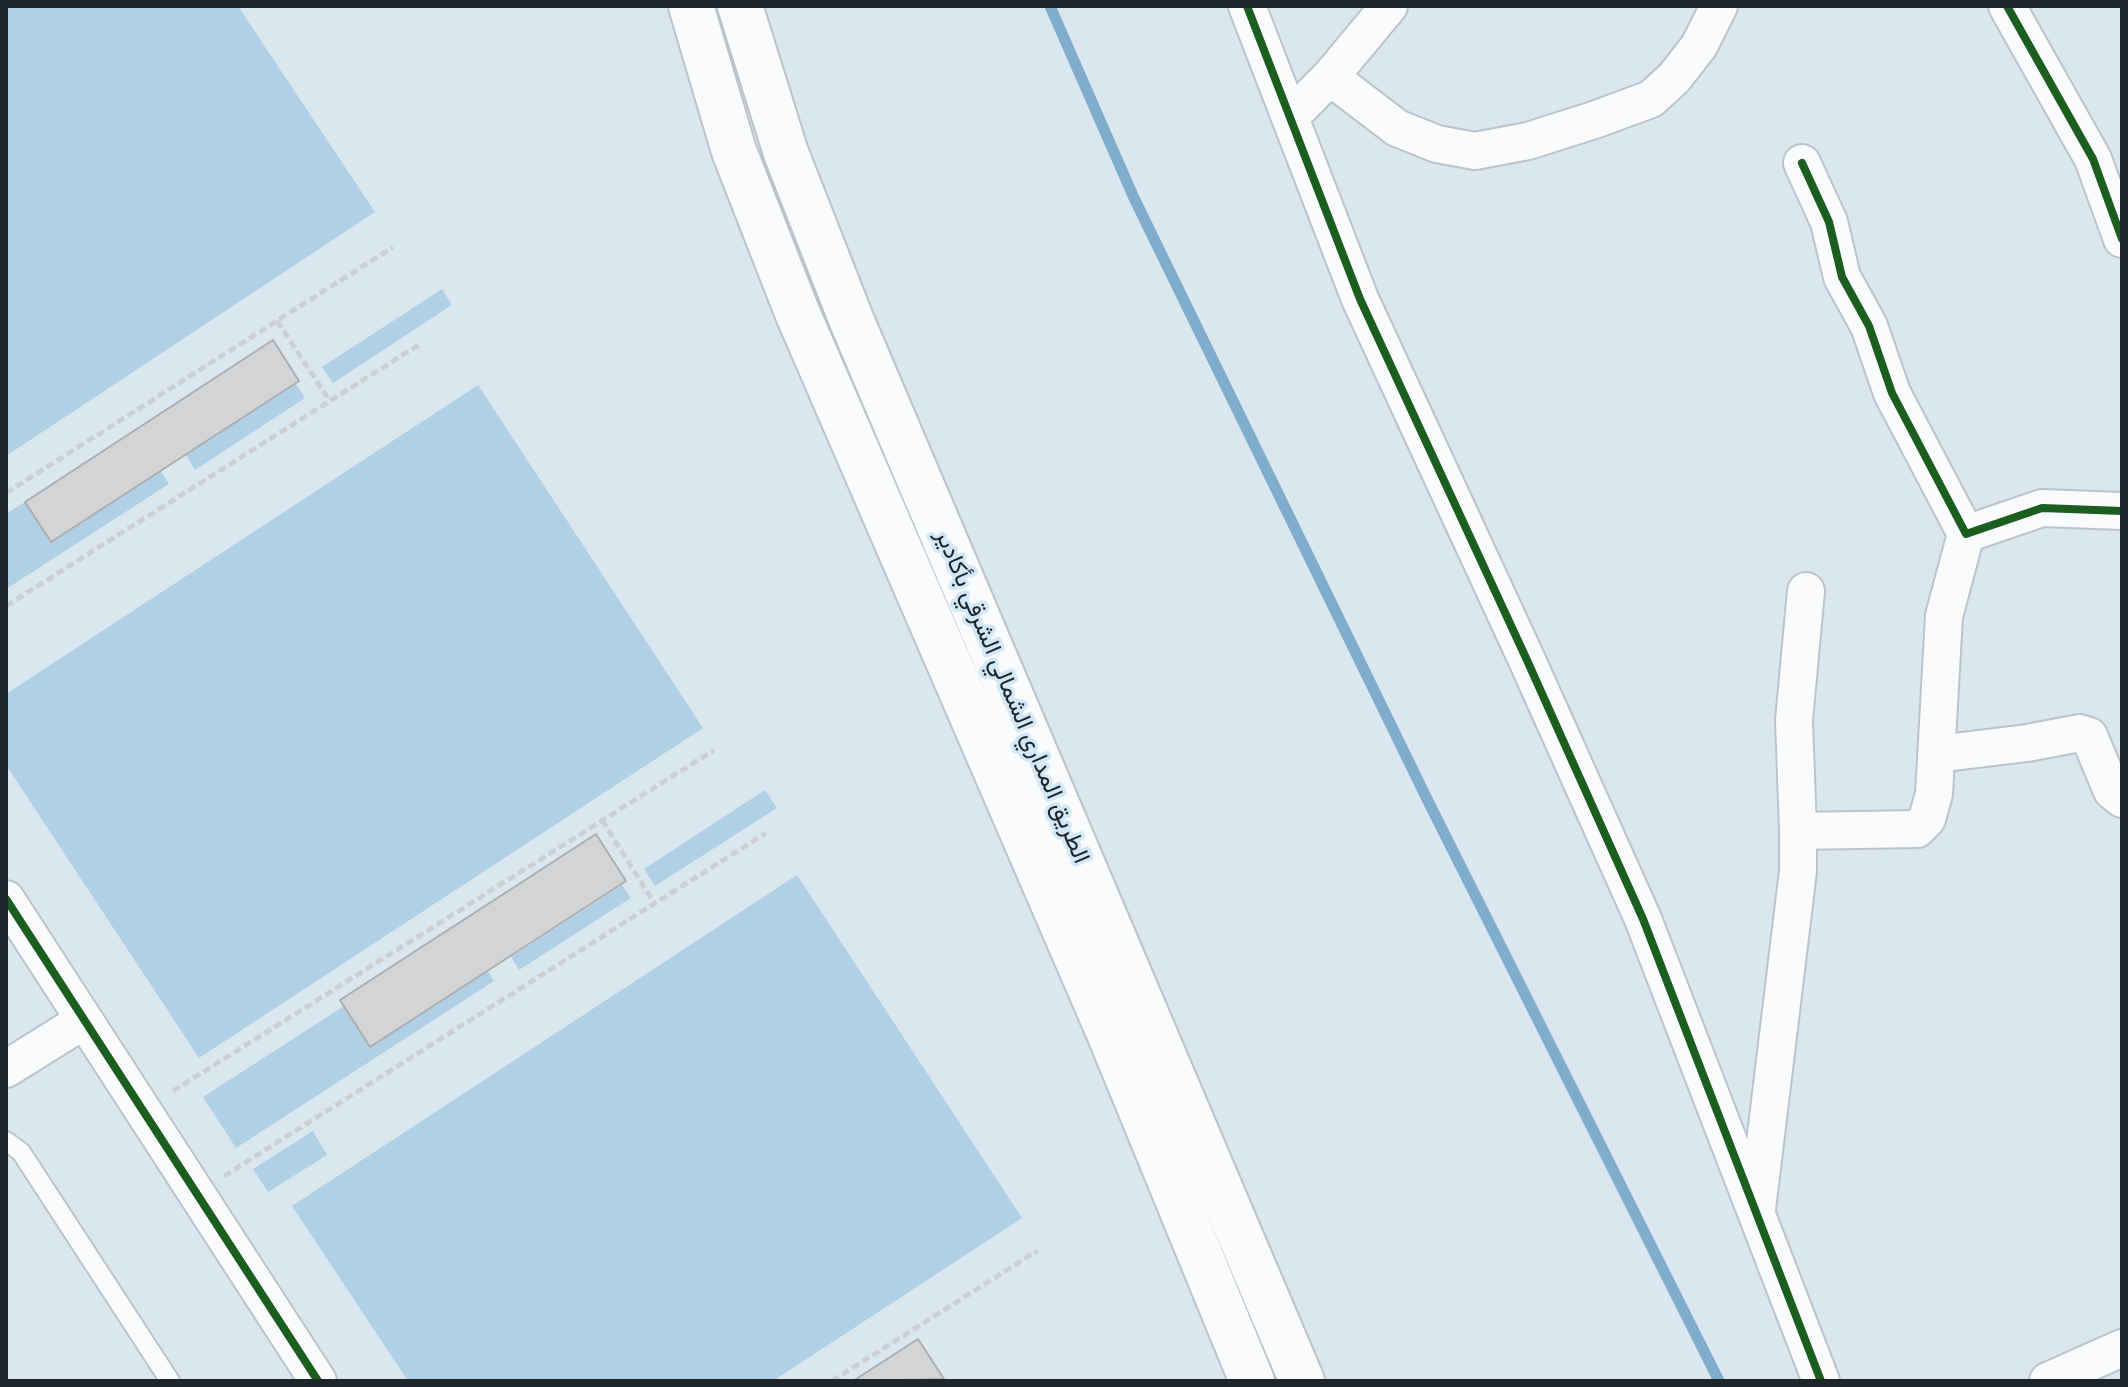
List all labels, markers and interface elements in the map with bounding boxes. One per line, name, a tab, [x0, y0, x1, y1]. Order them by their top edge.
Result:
street label: الطريق المداري الشمالي الشرقي بأكادير	[927, 526, 1095, 868]

